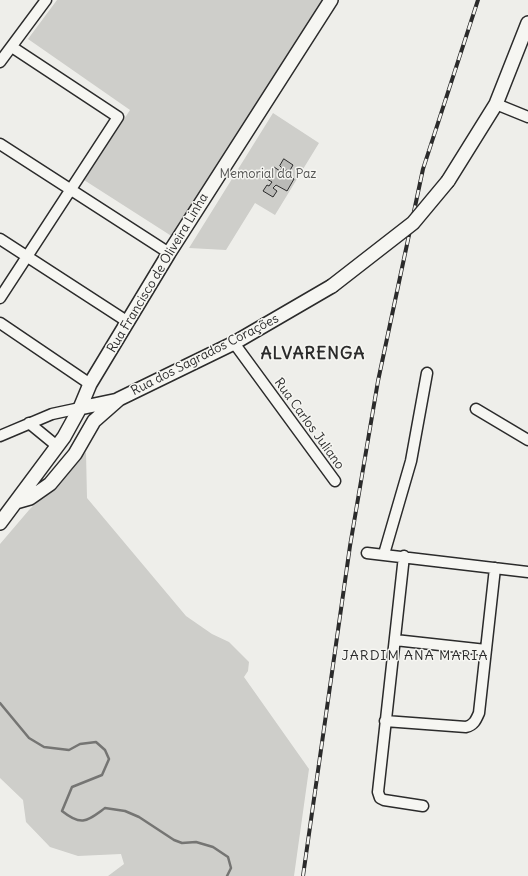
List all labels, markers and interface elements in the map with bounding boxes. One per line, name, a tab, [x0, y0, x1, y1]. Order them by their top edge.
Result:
park label: Memorial da Paz	[219, 166, 317, 182]
street label: Rua Francisco de Oliveira Linha	[104, 190, 212, 356]
street label: Rua dos Sagrados Corações	[129, 311, 281, 399]
district label: ALVARENGA	[261, 344, 365, 364]
street label: Rua Carlos Juliano	[271, 375, 347, 473]
district label: JARDIM ANA MARIA	[342, 648, 488, 664]

